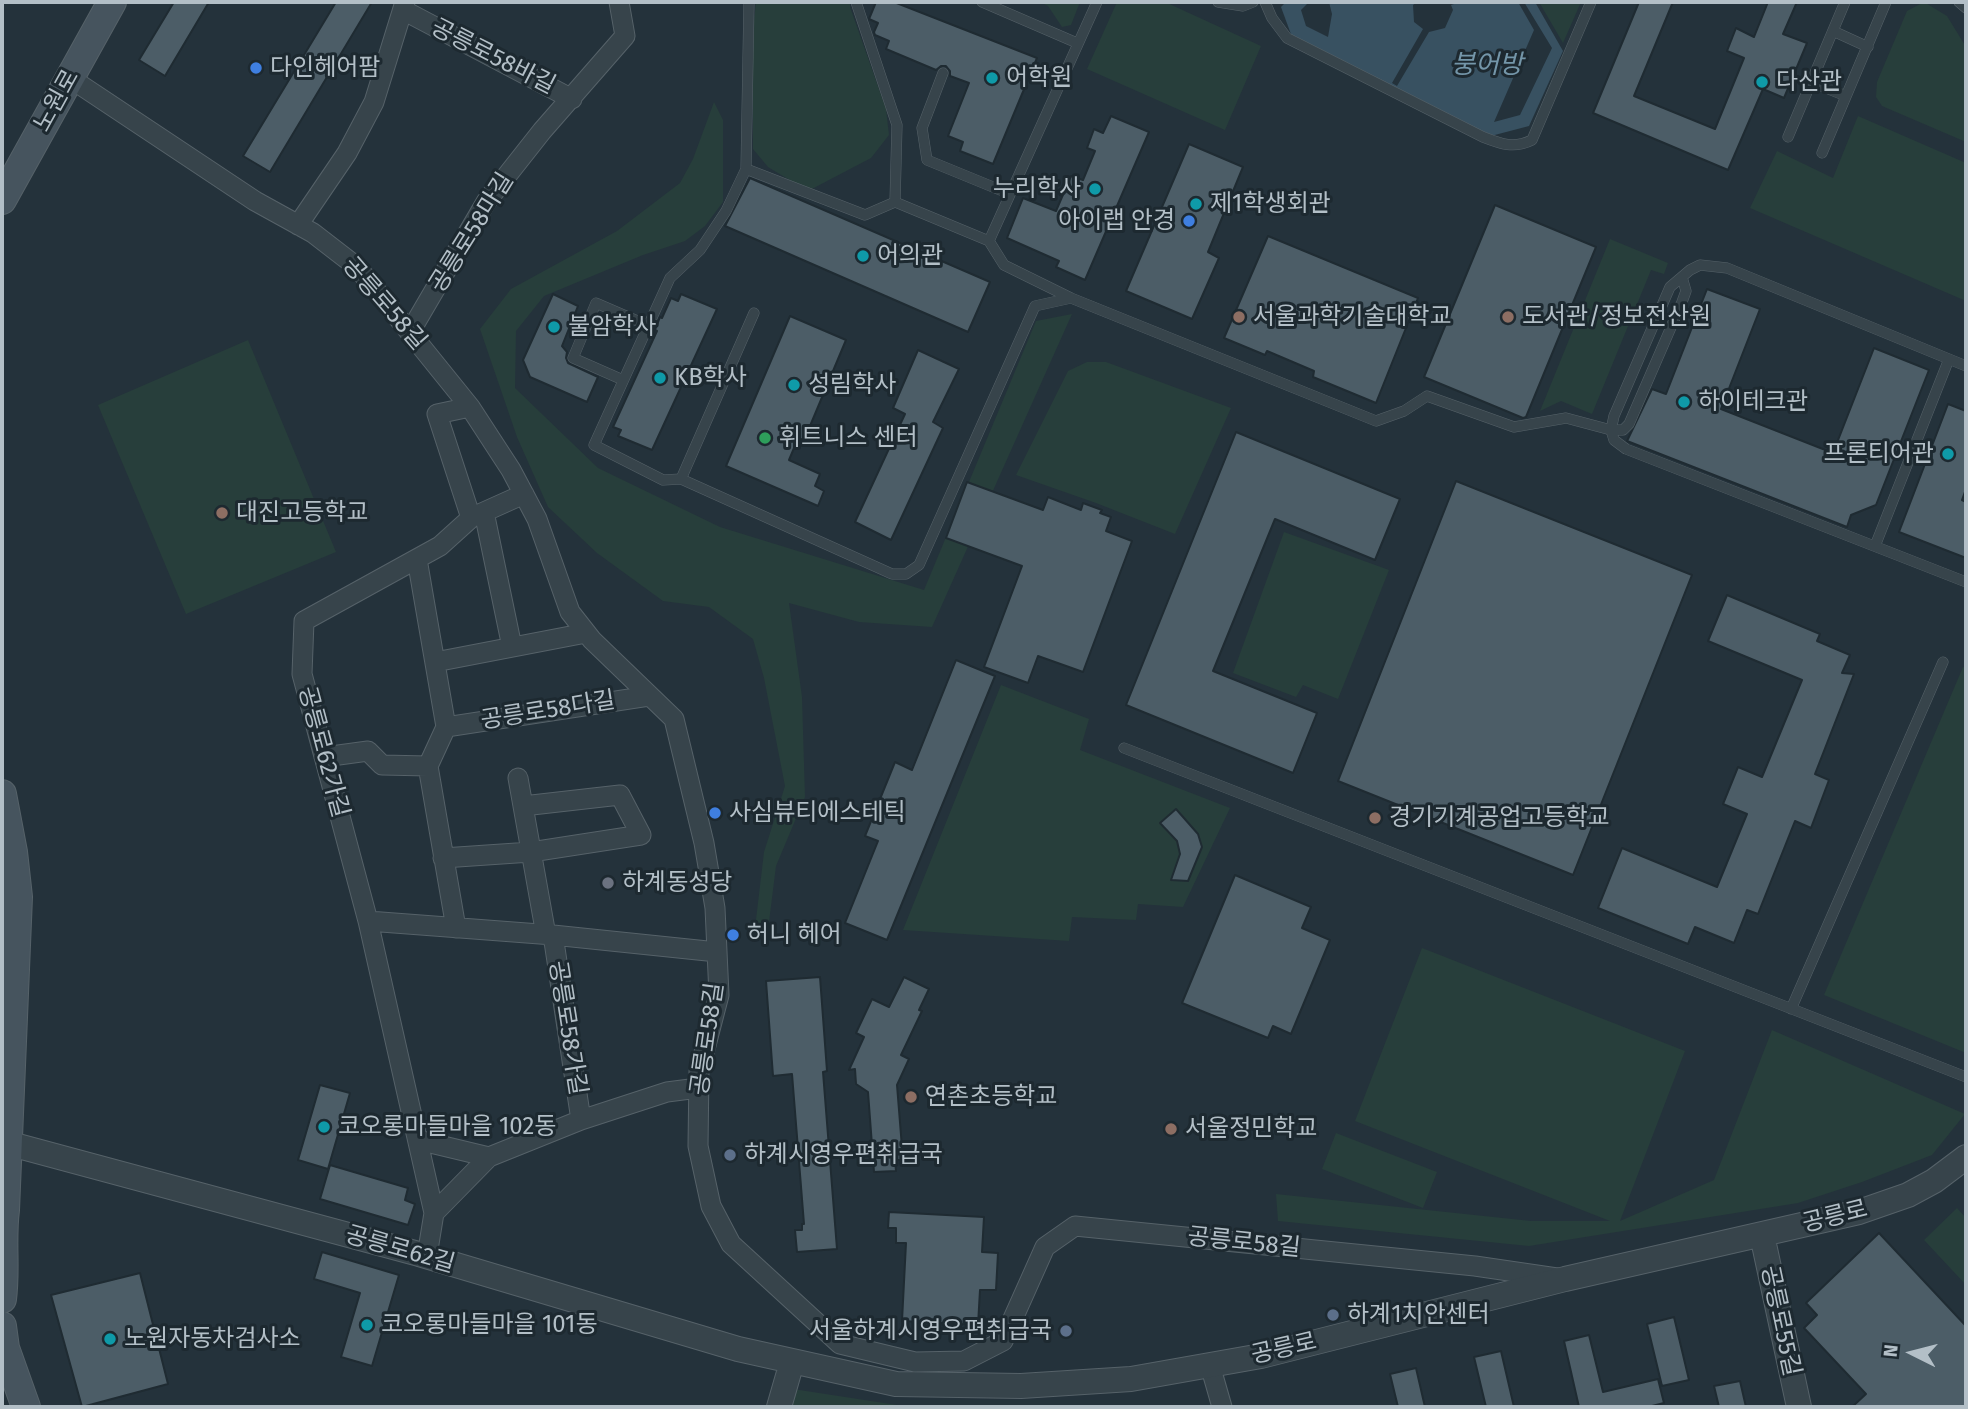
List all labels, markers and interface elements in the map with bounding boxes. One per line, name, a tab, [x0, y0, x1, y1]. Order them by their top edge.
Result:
street label: 공릉로58바길	[426, 13, 560, 101]
water label: 붕어방	[1451, 50, 1523, 82]
place label: 다인헤어팜	[270, 54, 380, 82]
marker: 다인헤어팜	[248, 60, 264, 76]
place label: 어학원	[1006, 64, 1072, 92]
street label: 노원로	[28, 65, 86, 137]
place label: 다산관	[1776, 68, 1842, 96]
marker: 어학원	[984, 70, 1000, 86]
marker: 다산관	[1754, 74, 1770, 90]
street label: 공릉로58마길	[424, 168, 520, 298]
place label: 누리학사	[993, 175, 1081, 203]
marker: 누리학사	[1087, 181, 1103, 197]
place label: 제1학생회관	[1210, 190, 1331, 218]
marker: 제1학생회관	[1188, 196, 1204, 212]
place label: 아이랩 안경	[1058, 207, 1175, 235]
marker: 아이랩 안경	[1181, 213, 1197, 229]
place label: 어의관	[877, 242, 943, 270]
marker: 어의관	[855, 248, 871, 264]
street label: 공릉로58길	[336, 252, 432, 356]
place label: 서울과학기술대학교	[1253, 303, 1452, 331]
place label: 도서관/정보전산원	[1522, 303, 1711, 331]
marker: 서울과학기술대학교	[1231, 309, 1247, 325]
marker: 도서관/정보전산원	[1500, 309, 1516, 325]
place label: 불암학사	[568, 313, 656, 341]
marker: 불암학사	[546, 319, 562, 335]
place label: KB학사	[674, 364, 747, 392]
marker: KB학사	[652, 370, 668, 386]
place label: 성림학사	[808, 371, 896, 399]
marker: 성림학사	[786, 377, 802, 393]
place label: 하이테크관	[1698, 388, 1808, 416]
marker: 하이테크관	[1676, 394, 1692, 410]
place label: 휘트니스 센터	[779, 424, 918, 452]
marker: 휘트니스 센터	[757, 430, 773, 446]
place label: 프론티어관	[1824, 440, 1934, 468]
marker: 프론티어관	[1940, 446, 1956, 462]
place label: 대진고등학교	[236, 499, 368, 527]
marker: 대진고등학교	[214, 505, 230, 521]
street label: 공릉로62가길	[292, 683, 354, 821]
street label: 공릉로58다길	[479, 686, 617, 736]
place label: 사심뷰티에스테틱	[729, 799, 906, 827]
place label: 경기기계공업고등학교	[1389, 804, 1610, 832]
marker: 사심뷰티에스테틱	[707, 805, 723, 821]
marker: 경기기계공업고등학교	[1367, 810, 1383, 826]
place label: 하계동성당	[622, 869, 732, 897]
marker: 하계동성당	[600, 875, 616, 891]
place label: 허니 헤어	[747, 921, 842, 949]
marker: 허니 헤어	[725, 927, 741, 943]
street label: 공릉로58가길	[542, 959, 592, 1097]
street label: 공릉로58길	[686, 981, 730, 1097]
place label: 연촌초등학교	[925, 1083, 1057, 1111]
marker: 연촌초등학교	[903, 1089, 919, 1105]
place label: 코오롱마들마을 102동	[338, 1113, 556, 1141]
place label: 서울정민학교	[1185, 1115, 1317, 1143]
marker: 코오롱마들마을 102동	[316, 1119, 332, 1135]
marker: 서울정민학교	[1163, 1121, 1179, 1137]
place label: 하계시영우편취급국	[744, 1141, 943, 1169]
marker: 하계시영우편취급국	[722, 1147, 738, 1163]
street label: 공릉로	[1799, 1195, 1871, 1239]
street label: 공릉로62길	[342, 1221, 458, 1279]
street label: 공릉로58길	[1186, 1223, 1302, 1263]
street label: 공릉로55길	[1754, 1263, 1806, 1379]
place label: 하계1치안센터	[1347, 1301, 1490, 1329]
marker: 하계1치안센터	[1325, 1307, 1341, 1323]
place label: 코오롱마들마을 101동	[381, 1311, 598, 1339]
marker: 코오롱마들마을 101동	[359, 1317, 375, 1333]
place label: 서울하계시영우편취급국	[809, 1317, 1052, 1345]
north arrow	[1877, 1318, 1947, 1388]
marker: 서울하계시영우편취급국	[1058, 1323, 1074, 1339]
place label: 노원자동차검사소	[124, 1325, 301, 1353]
street label: 공릉로	[1248, 1328, 1320, 1370]
marker: 노원자동차검사소	[102, 1331, 118, 1347]
text: N	[1879, 1343, 1903, 1358]

